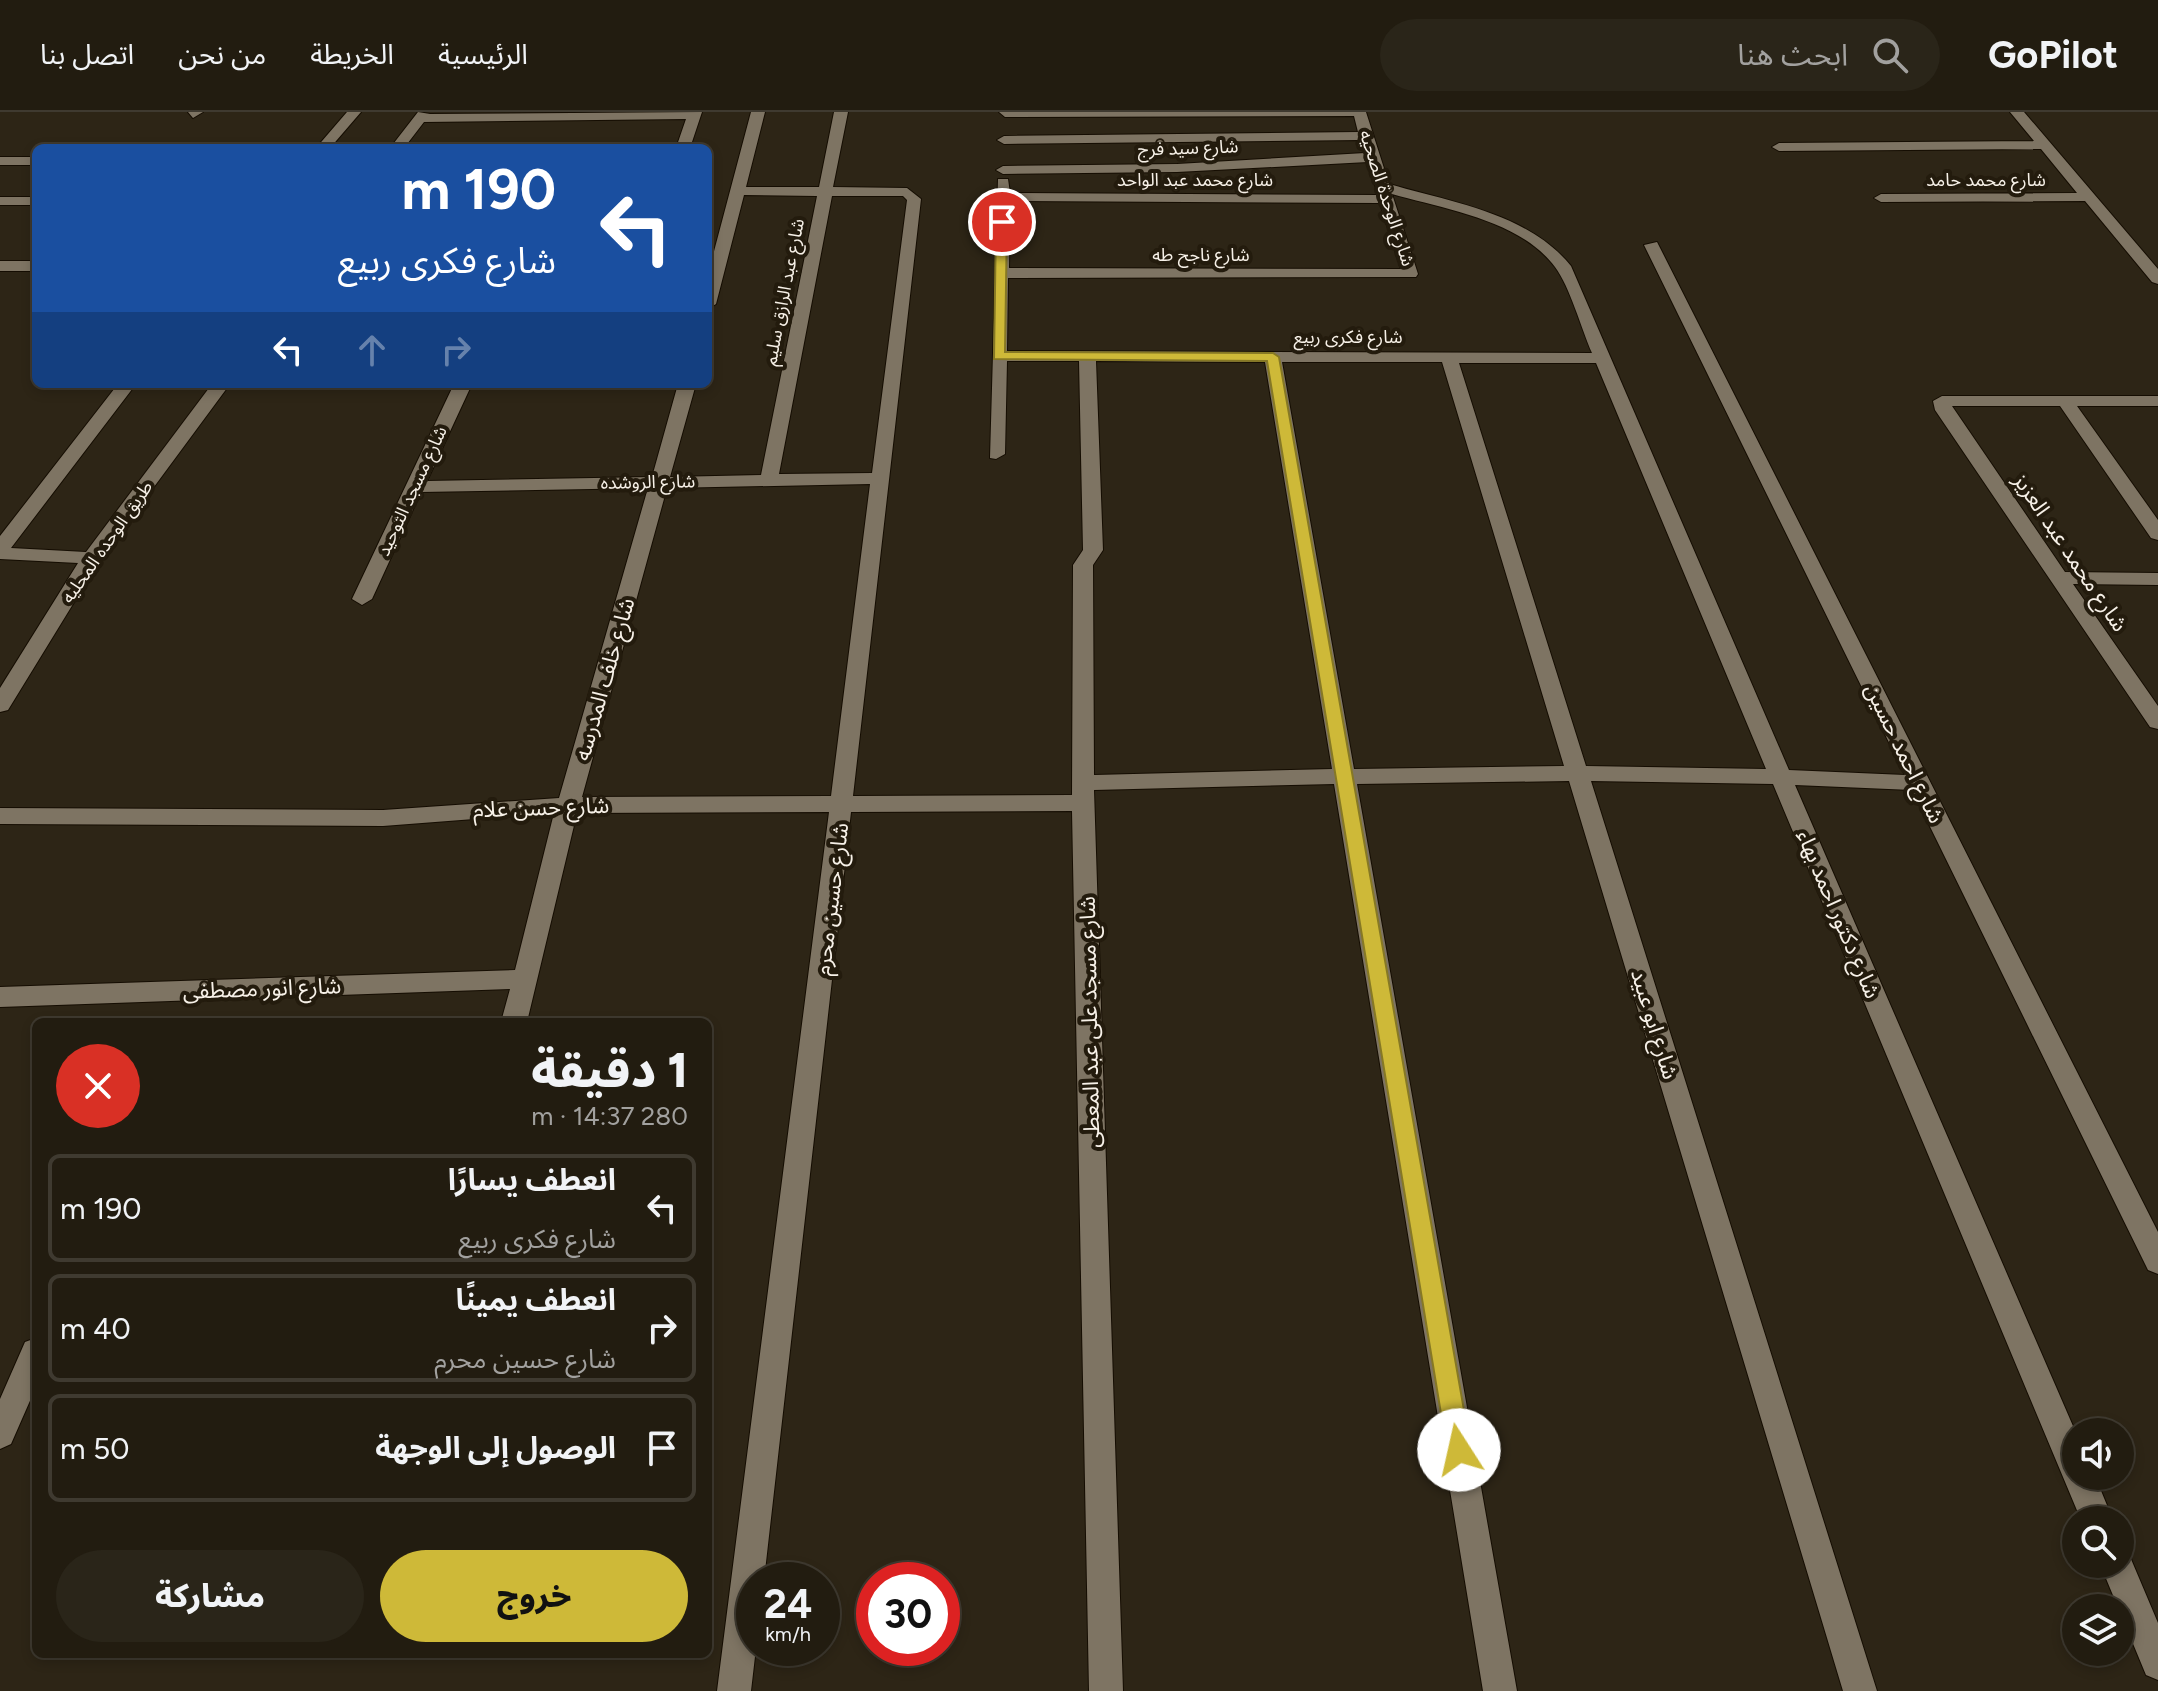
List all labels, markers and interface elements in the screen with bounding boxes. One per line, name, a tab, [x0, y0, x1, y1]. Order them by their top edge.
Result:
search box	[1380, 19, 1940, 91]
text: GoPilot	[1988, 32, 2118, 78]
icon: search	[1868, 33, 1912, 77]
text: ابحث هنا	[1737, 36, 1848, 73]
text: اتصل بنا	[40, 37, 134, 71]
text: من نحن	[178, 37, 266, 71]
text: الخريطة	[310, 37, 394, 71]
text: الرئيسية	[438, 37, 528, 71]
street label: شارع الوحدة الصحيه	[1352, 127, 1419, 270]
street label: شارع سيد فرج	[1137, 135, 1239, 164]
text: 190 m	[401, 156, 556, 223]
street label: شارع محمد عبد الواحد	[1117, 169, 1273, 194]
street label: شارع محمد حامد	[1926, 169, 2046, 194]
icon: left	[584, 176, 688, 280]
pin	[968, 188, 1036, 256]
icon: arrive	[980, 200, 1024, 244]
street label: شارع عبد الرازق سليم	[759, 217, 812, 368]
text: شارع فكرى ربيع	[338, 239, 556, 282]
street label: شارع ناجح طه	[1152, 244, 1250, 269]
street label: شارع فكرى ربيع	[1293, 326, 1403, 351]
icon: left	[266, 328, 310, 372]
icon: ahead	[350, 328, 394, 372]
icon: right	[434, 328, 478, 372]
street label: شارع مسجد التوحيد	[372, 423, 454, 561]
street label: شارع محمد عبد العزيز	[2005, 467, 2134, 638]
street label: شارع الروشده	[600, 470, 696, 497]
street label: طريق الوحده المحليه	[57, 477, 157, 607]
street label: شارع خلف المدرسه	[568, 595, 644, 765]
street label: شارع احمد حسين	[1856, 679, 1950, 829]
street label: شارع حسن علام	[472, 792, 610, 826]
street label: شارع حسين محرم	[809, 821, 857, 977]
street label: شارع دكتور احمد بهاء	[1788, 826, 1886, 1004]
street label: شارع مسجد على عبد المعطى	[1074, 896, 1108, 1148]
street label: شارع ابو عبيد	[1622, 966, 1684, 1083]
street label: شارع انور مصطفى	[182, 972, 342, 1008]
text: 1 دقيقة	[531, 1041, 688, 1099]
button: close	[56, 1044, 140, 1128]
text: 280 m · 14:37	[531, 1100, 688, 1132]
text: انعطف يسارًا	[448, 1161, 616, 1198]
icon: left	[640, 1186, 684, 1230]
text: 190 m	[60, 1190, 142, 1227]
text: شارع فكرى ربيع	[458, 1223, 616, 1255]
text: انعطف يمينًا	[455, 1281, 616, 1318]
icon: right	[640, 1306, 684, 1350]
text: 40 m	[60, 1310, 131, 1347]
text: شارع حسين محرم	[434, 1343, 616, 1375]
position arrow	[1417, 1408, 1501, 1492]
map controls	[2062, 1418, 2134, 1666]
button: sound	[2062, 1418, 2134, 1490]
icon: arrive	[640, 1426, 684, 1470]
text: الوصول إلى الوجهة	[375, 1429, 616, 1466]
text: 50 m	[60, 1430, 129, 1467]
button: search	[2062, 1506, 2134, 1578]
button: مشاركة	[56, 1550, 364, 1642]
button: خروج	[380, 1550, 688, 1642]
speed limit sign: 30	[856, 1562, 960, 1666]
text: 24	[764, 1580, 812, 1628]
button: layers	[2062, 1594, 2134, 1666]
text: km/h	[765, 1622, 811, 1646]

